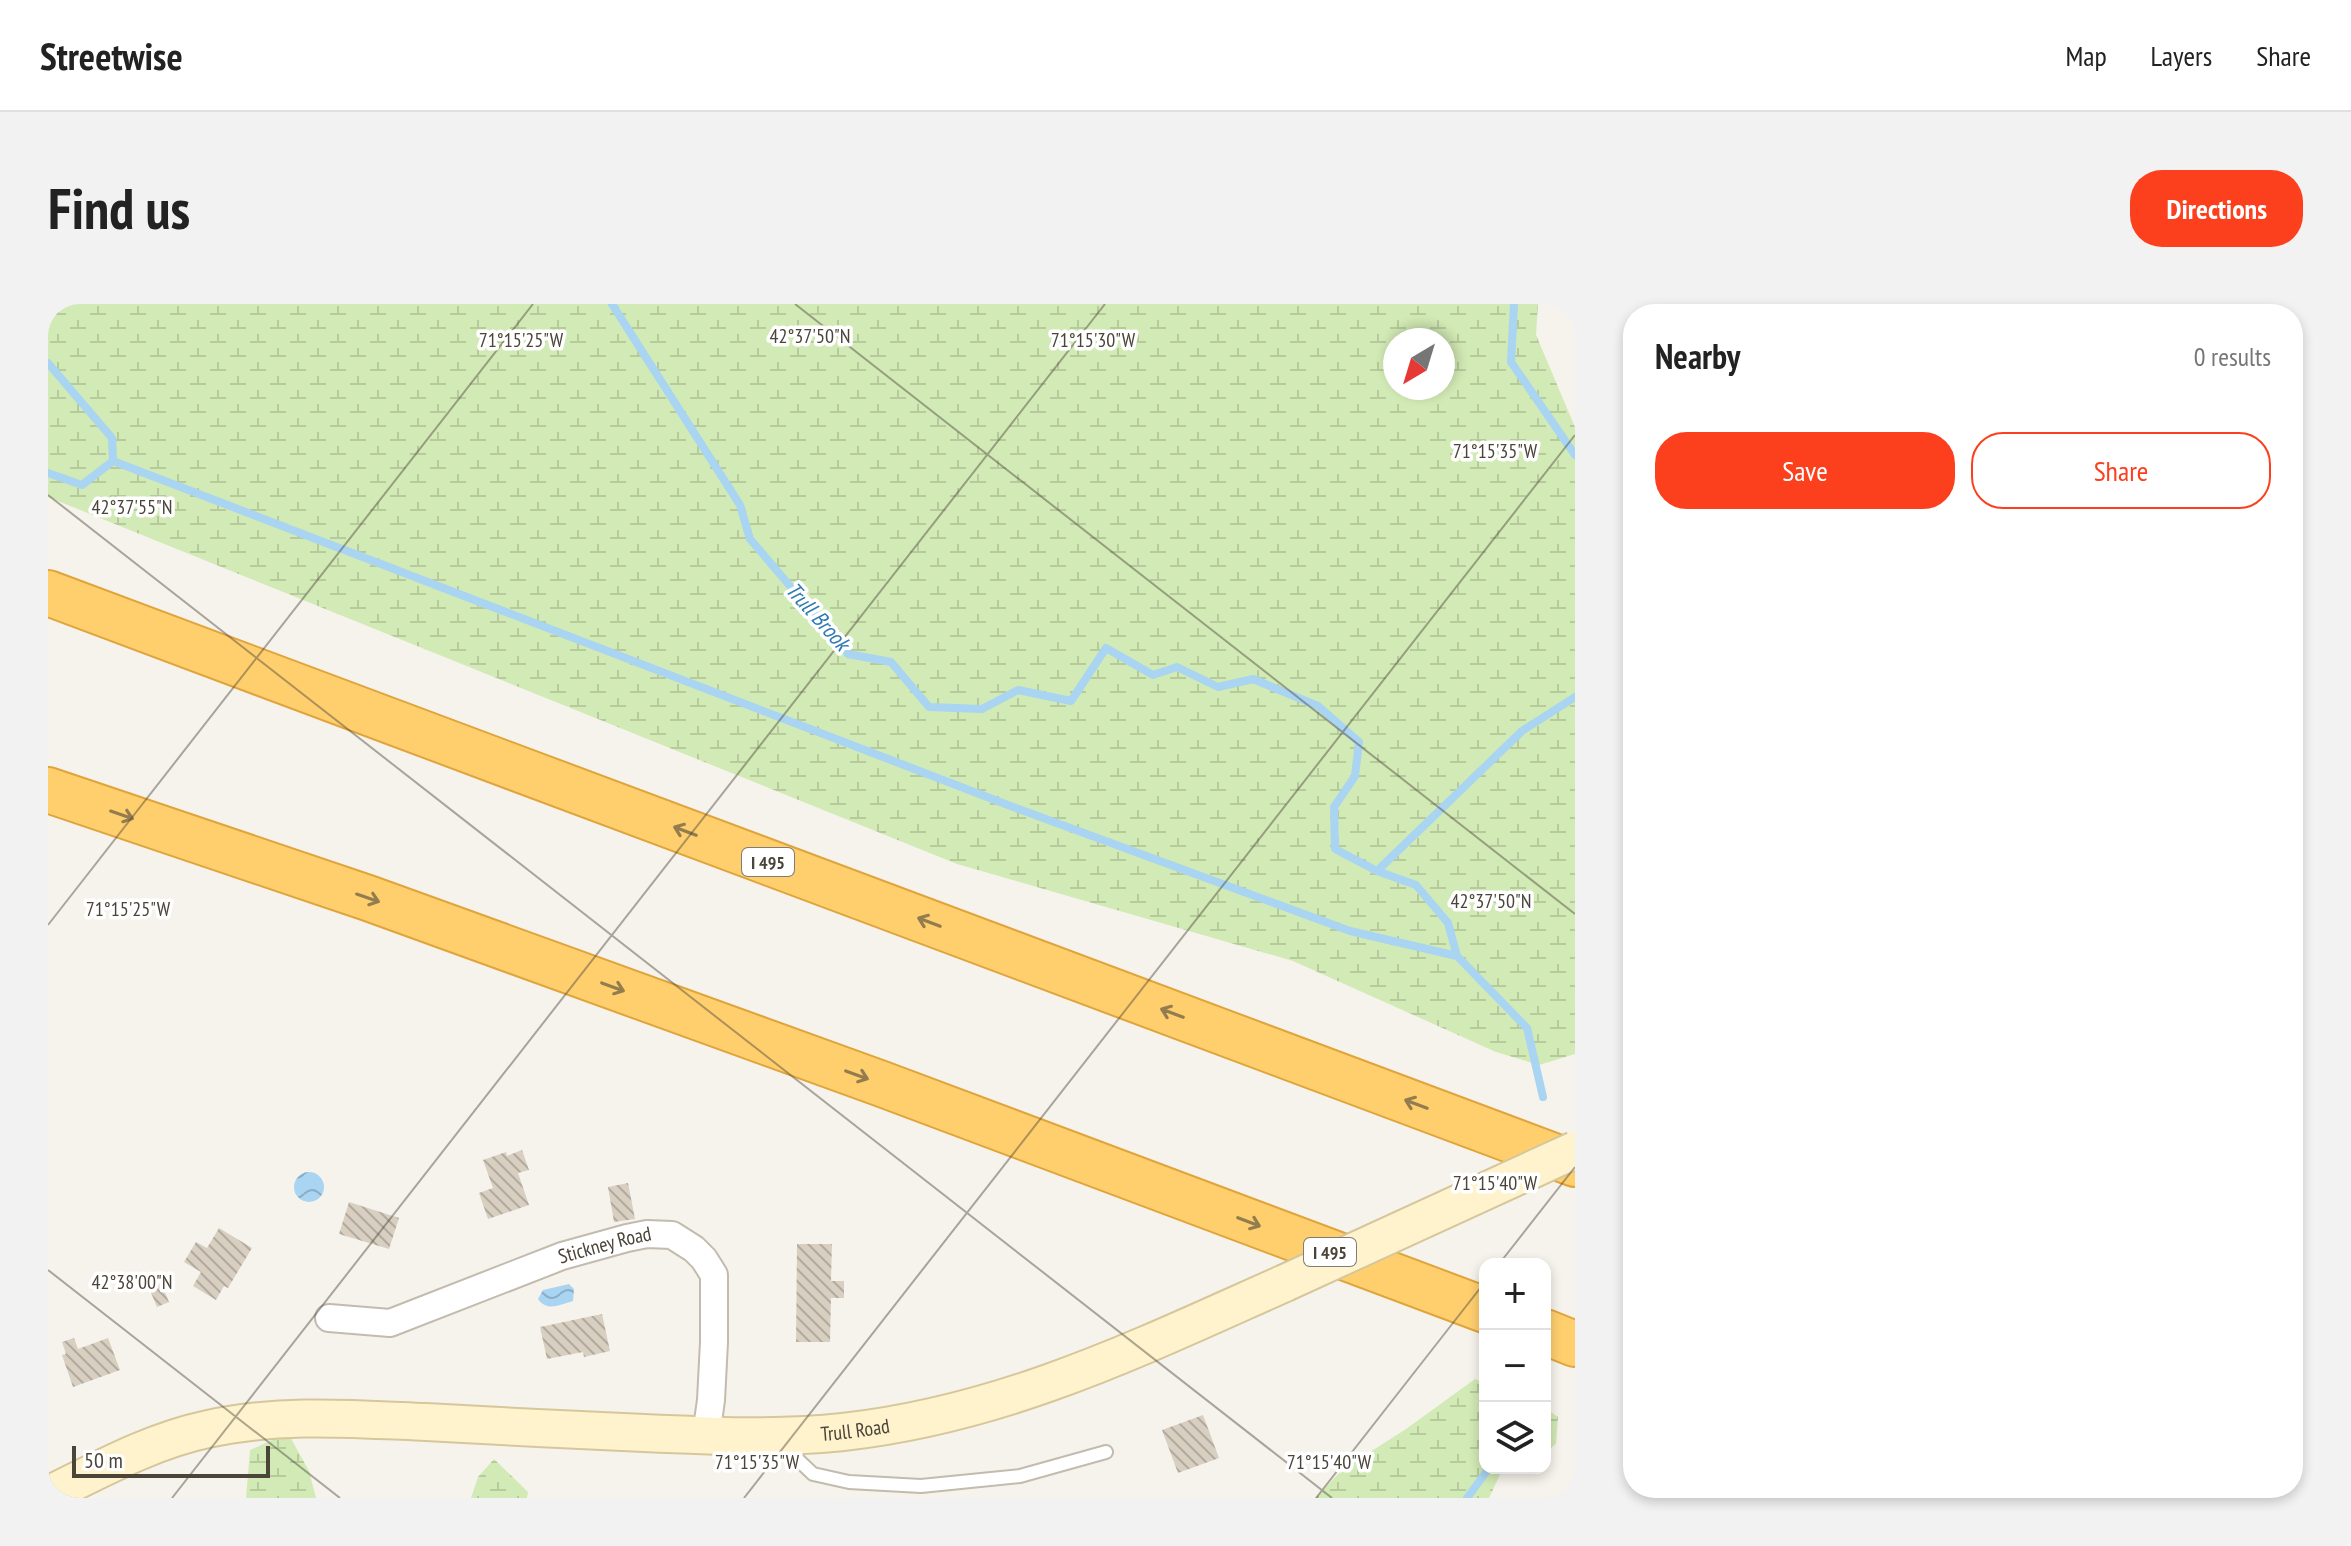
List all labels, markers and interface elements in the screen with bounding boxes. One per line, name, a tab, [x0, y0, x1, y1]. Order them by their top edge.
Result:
text: Streetwise	[40, 31, 183, 80]
text: Map	[2065, 37, 2107, 74]
text: Layers	[2151, 37, 2212, 74]
text: Share	[2256, 37, 2311, 74]
button: Directions	[2130, 170, 2303, 247]
text: Find us	[48, 172, 190, 244]
text: 42°37'50"N	[770, 323, 850, 349]
text: 71°15'25"W	[479, 327, 564, 353]
text: 71°15'30"W	[1051, 327, 1136, 353]
north arrow	[1383, 328, 1455, 400]
text: Nearby	[1655, 334, 1740, 378]
text: 0 results	[2194, 340, 2271, 373]
button: Save	[1655, 432, 1955, 509]
button: Share	[1971, 432, 2271, 509]
text: 71°15'35"W	[1453, 438, 1538, 464]
text: 42°37'55"N	[92, 494, 172, 520]
water label: Trull Brook	[780, 576, 858, 658]
one-way arrow	[109, 808, 134, 823]
one-way arrow	[673, 823, 698, 837]
road number: I 495	[742, 848, 794, 876]
text: 42°37'50"N	[1451, 888, 1531, 914]
one-way arrow	[355, 892, 380, 906]
text: 71°15'25"W	[86, 896, 171, 922]
one-way arrow	[917, 914, 942, 928]
one-way arrow	[600, 980, 625, 995]
one-way arrow	[1160, 1005, 1185, 1019]
one-way arrow	[844, 1069, 869, 1083]
one-way arrow	[1404, 1096, 1429, 1110]
text: 71°15'40"W	[1453, 1170, 1538, 1196]
one-way arrow	[1236, 1216, 1261, 1230]
street label: Stickney Road	[555, 1220, 654, 1269]
road number: I 495	[1304, 1238, 1356, 1266]
map controls	[1479, 1258, 1551, 1474]
button: +	[1479, 1258, 1551, 1330]
text: 42°38'00"N	[92, 1269, 172, 1295]
button: −	[1479, 1330, 1551, 1402]
button: layers	[1479, 1402, 1551, 1474]
street label: Trull Road	[820, 1413, 891, 1447]
scale bar	[72, 1442, 270, 1478]
text: 50 m	[84, 1446, 123, 1474]
text: 71°15'35"W	[715, 1449, 800, 1475]
text: 71°15'40"W	[1287, 1449, 1372, 1475]

